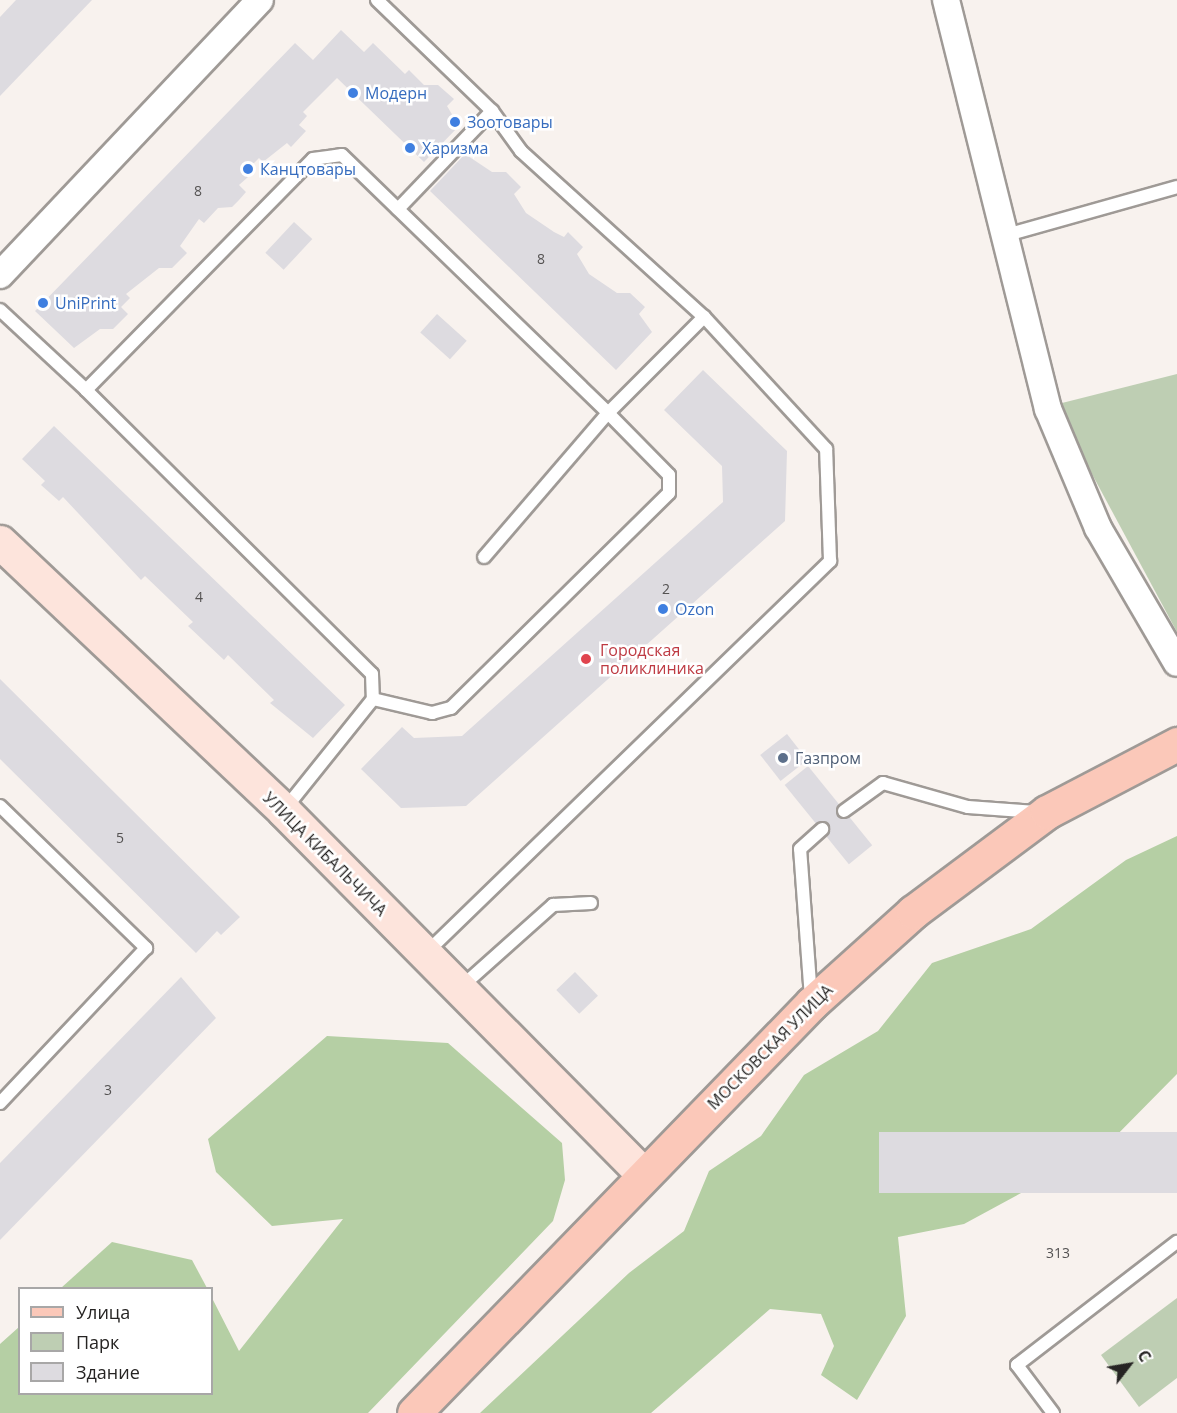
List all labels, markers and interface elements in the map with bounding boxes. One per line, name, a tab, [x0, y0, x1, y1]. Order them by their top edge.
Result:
place label: Модерн	[365, 83, 427, 103]
marker: Модерн	[346, 86, 360, 100]
place label: Зоотовары	[467, 112, 553, 132]
marker: Зоотовары	[448, 115, 462, 129]
place label: Харизма	[422, 138, 488, 158]
marker: Харизма	[403, 141, 417, 155]
place label: Канцтовары	[260, 159, 356, 179]
marker: Канцтовары	[241, 162, 255, 176]
house number: 8	[194, 183, 202, 199]
house number: 8	[537, 251, 545, 267]
place label: UniPrint	[55, 293, 116, 313]
marker: UniPrint	[36, 296, 50, 310]
house number: 2	[662, 581, 670, 597]
house number: 4	[195, 589, 203, 605]
place label: Ozon	[675, 599, 714, 619]
marker: Ozon	[656, 602, 670, 616]
place label: Городская поликлиника	[600, 640, 704, 678]
marker: Городская поликлиника	[577, 650, 595, 668]
place label: Газпром	[795, 748, 861, 768]
marker: Газпром	[776, 751, 790, 765]
street label: УЛИЦА КИБАЛЬЧИЧА	[259, 788, 391, 920]
house number: 5	[116, 830, 124, 846]
street label: МОСКОВСКАЯ УЛИЦА	[704, 981, 836, 1113]
house number: 3	[104, 1082, 112, 1098]
house number: 313	[1046, 1245, 1070, 1261]
legend	[18, 1287, 213, 1395]
text: Улица	[76, 1300, 130, 1324]
text: Парк	[76, 1330, 119, 1354]
north arrow	[1099, 1335, 1159, 1395]
text: С	[1132, 1346, 1156, 1366]
text: Здание	[76, 1360, 140, 1384]

